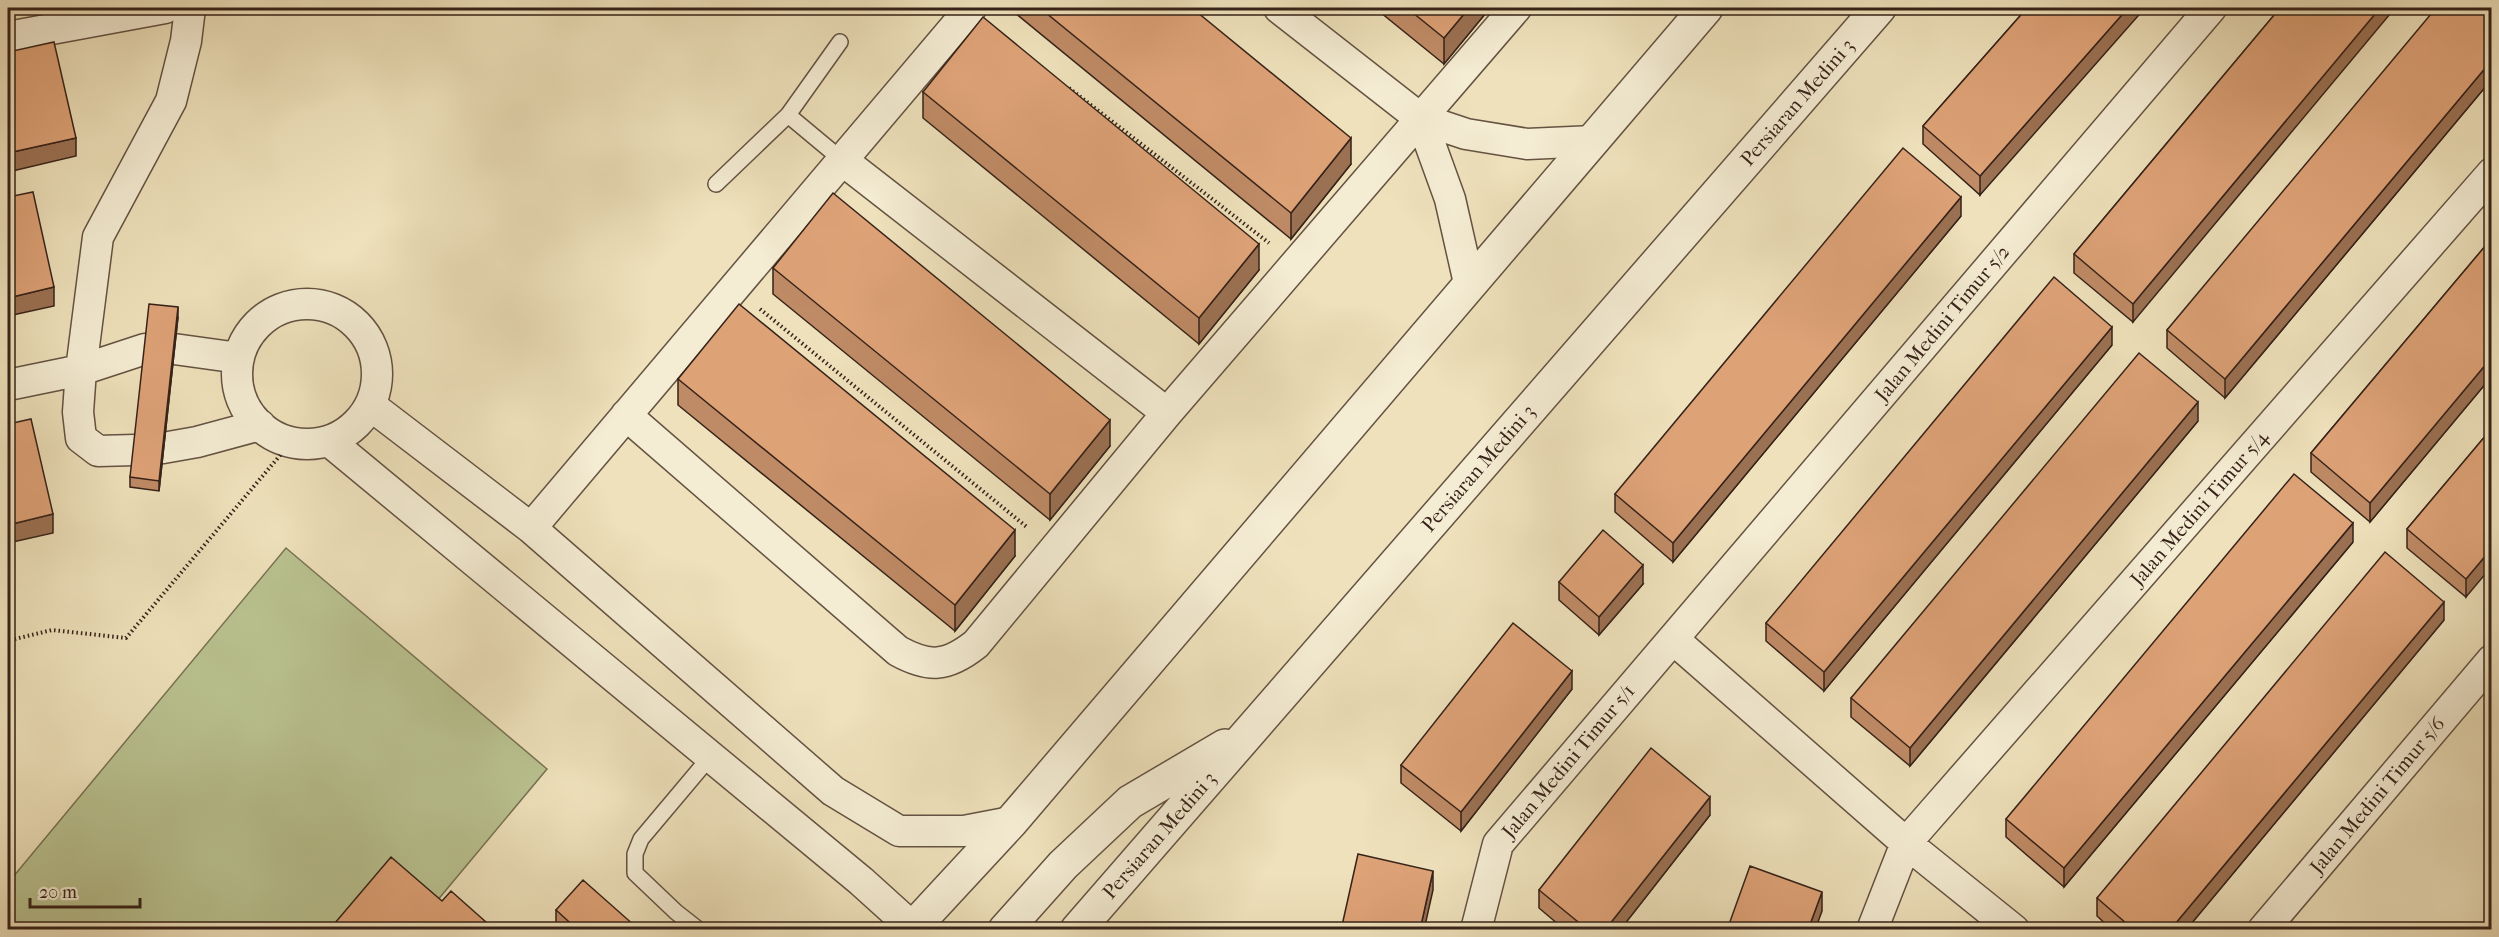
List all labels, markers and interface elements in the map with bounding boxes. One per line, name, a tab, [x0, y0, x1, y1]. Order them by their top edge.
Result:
street label: Persiaran Medini 3	[1736, 34, 1859, 171]
street label: Jalan Medini Timur 5/2	[1869, 240, 2014, 408]
street label: Persiaran Medini 3	[1417, 400, 1540, 537]
street label: Jalan Medini Timur 5/4	[2124, 425, 2274, 592]
street label: Jalan Medini Timur 5/1	[1496, 680, 1639, 844]
street label: Jalan Medini Timur 5/6	[2304, 712, 2450, 880]
street label: Persiaran Medini 3	[1098, 767, 1221, 904]
scale bar	[30, 871, 140, 909]
text: 20 m	[39, 882, 77, 903]

